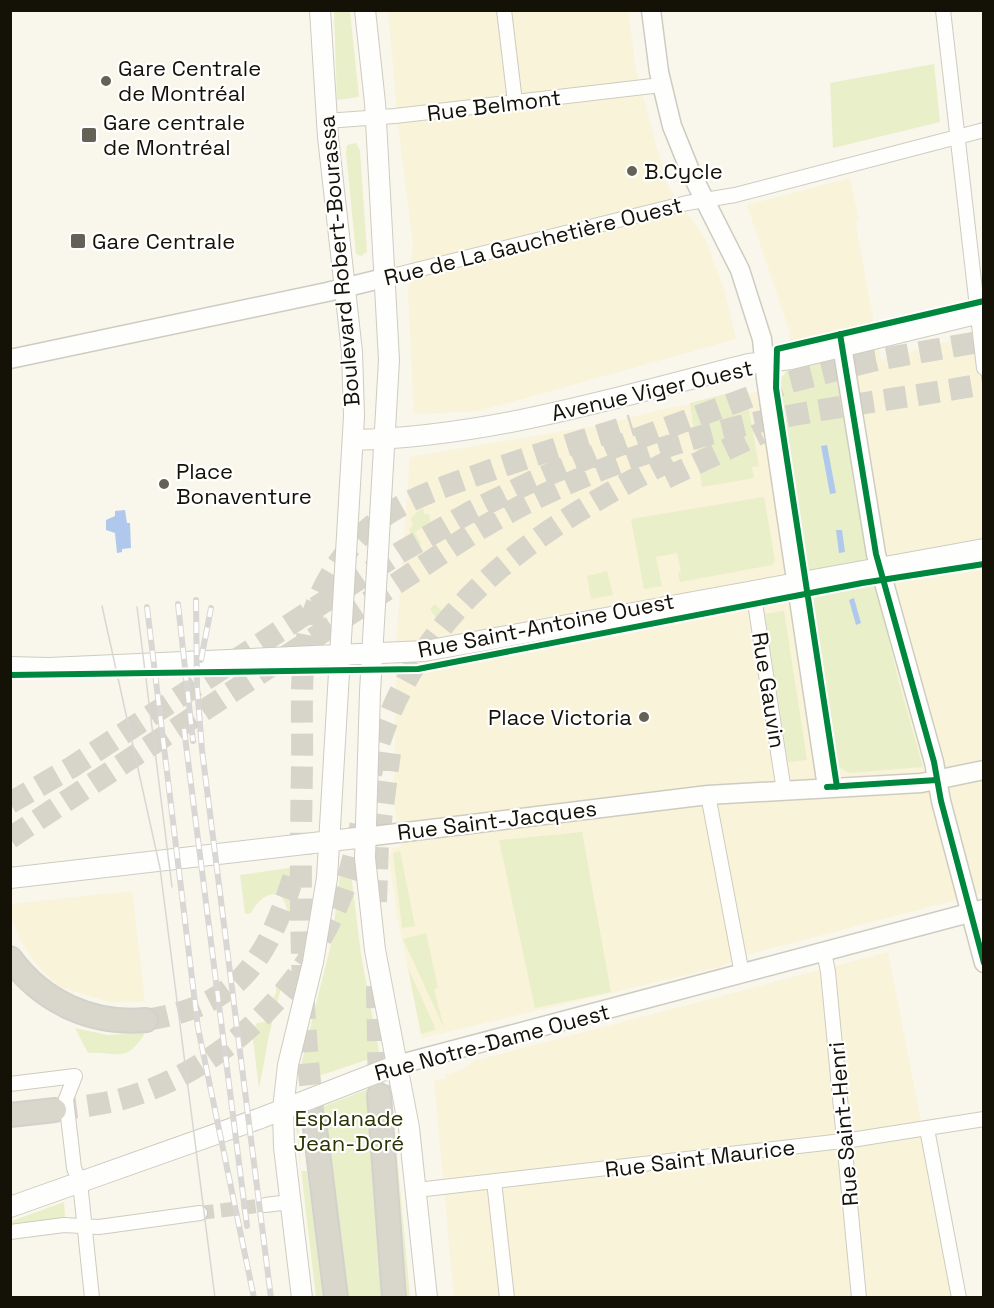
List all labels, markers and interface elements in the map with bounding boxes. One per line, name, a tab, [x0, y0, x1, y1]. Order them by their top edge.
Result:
place label: Gare Centrale de Montréal	[118, 54, 261, 107]
marker: Gare Centrale de Montréal	[99, 74, 113, 88]
street label: Rue Belmont	[425, 83, 563, 127]
place label: Gare centrale de Montréal	[103, 108, 245, 161]
street label: Boulevard Robert-Bourassa	[312, 114, 366, 408]
marker: Gare centrale de Montréal	[80, 126, 98, 144]
place label: B.Cycle	[644, 157, 723, 185]
marker: B.Cycle	[625, 164, 639, 178]
street label: Rue de La Gauchetière Ouest	[381, 190, 685, 292]
place label: Gare Centrale	[92, 227, 235, 255]
marker: Gare Centrale	[69, 232, 87, 250]
street label: Avenue Viger Ouest	[549, 353, 755, 427]
place label: Place Bonaventure	[176, 457, 312, 510]
marker: Place Bonaventure	[157, 477, 171, 491]
street label: Rue Saint-Antoine Ouest	[415, 586, 677, 664]
street label: Rue Gauvin	[746, 630, 792, 750]
place label: Place Victoria	[488, 703, 632, 731]
marker: Place Victoria	[637, 710, 651, 724]
street label: Rue Saint-Jacques	[396, 794, 598, 846]
street label: Rue Notre-Dame Ouest	[371, 997, 613, 1087]
street label: Rue Saint-Henri	[822, 1041, 864, 1207]
park label: Esplanade Jean-Doré	[294, 1104, 404, 1157]
street label: Rue Saint Maurice	[603, 1132, 797, 1184]

